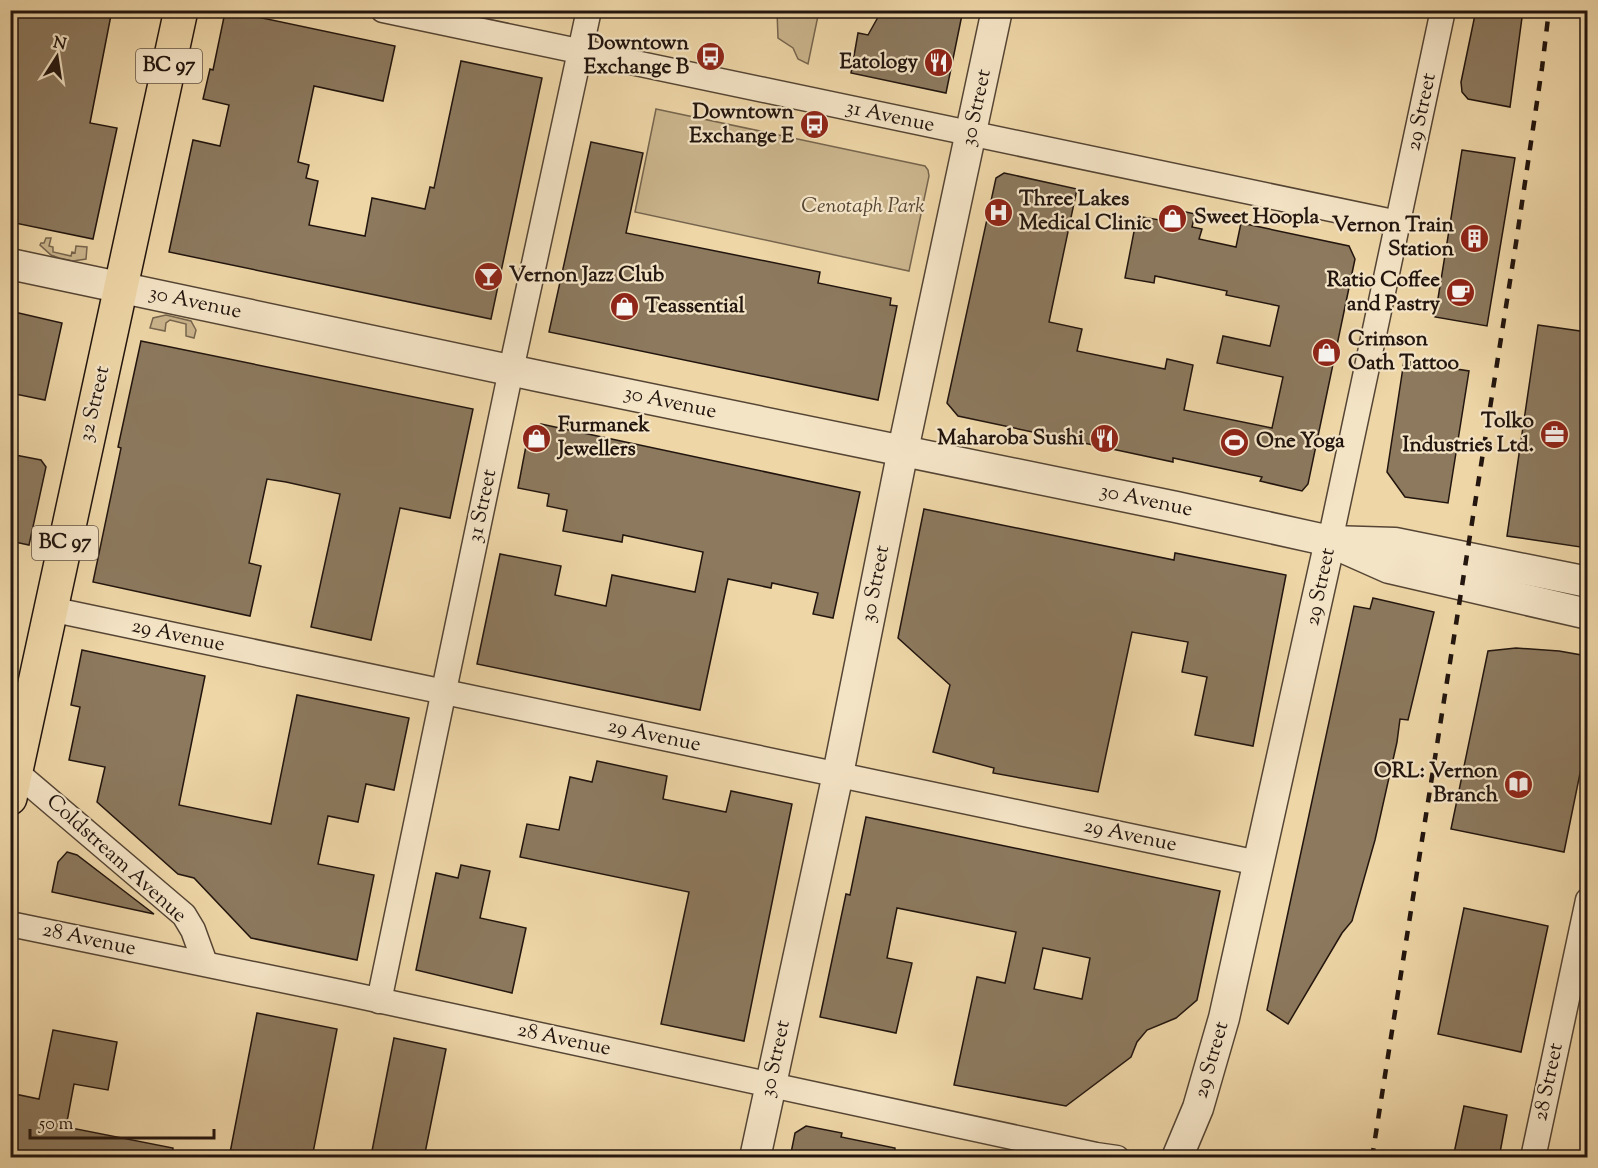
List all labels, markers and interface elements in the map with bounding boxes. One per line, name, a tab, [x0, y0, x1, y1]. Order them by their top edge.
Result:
north arrow	[27, 27, 87, 87]
place label: Downtown Exchange B	[584, 29, 690, 83]
text: N	[51, 32, 68, 57]
bus stop icon: Downtown Exchange B	[694, 40, 726, 72]
restaurant icon: Eatology	[923, 47, 955, 79]
place label: Eatology	[839, 48, 919, 78]
road number: BC 97	[136, 49, 202, 83]
street label: 30 Street	[954, 67, 1000, 149]
street label: 29 Street	[1399, 70, 1445, 154]
street label: 31 Avenue	[843, 93, 937, 141]
place label: Downtown Exchange E	[689, 98, 795, 152]
bus stop icon: Downtown Exchange E	[799, 109, 831, 141]
place label: Three Lakes Medical Clinic	[1019, 185, 1152, 239]
park label: Cenotaph Park	[801, 192, 925, 222]
hospital icon: Three Lakes Medical Clinic	[982, 196, 1014, 228]
shop icon: Sweet Hoopla	[1157, 202, 1189, 234]
place label: Sweet Hoopla	[1194, 203, 1320, 233]
place label: Vernon Train Station	[1332, 211, 1455, 265]
building icon: Vernon Train Station	[1459, 222, 1491, 254]
bar icon: Vernon Jazz Club	[472, 260, 504, 292]
place label: Vernon Jazz Club	[509, 261, 665, 291]
place label: Ratio Coffee and Pastry	[1327, 266, 1441, 320]
cafe icon: Ratio Coffee and Pastry	[1445, 277, 1477, 309]
street label: 30 Avenue	[146, 279, 244, 327]
shop icon: Teassential	[608, 291, 640, 323]
place label: Teassential	[645, 292, 745, 322]
place label: Crimson Oath Tattoo	[1348, 325, 1460, 379]
shop icon: Crimson Oath Tattoo	[1311, 336, 1343, 368]
street label: 32 Street	[72, 363, 118, 445]
street label: 30 Avenue	[621, 379, 719, 427]
place label: Tolko Industries Ltd.	[1403, 407, 1535, 461]
place label: Furmanek Jewellers	[556, 411, 650, 465]
office icon: Tolko Industries Ltd.	[1539, 418, 1571, 450]
shop icon: Furmanek Jewellers	[521, 422, 553, 454]
restaurant icon: Maharoba Sushi	[1089, 423, 1121, 455]
place label: Maharoba Sushi	[937, 424, 1084, 454]
sports icon: One Yoga	[1219, 426, 1251, 458]
place label: One Yoga	[1256, 427, 1345, 457]
street label: 31 Street	[461, 467, 505, 545]
street label: 30 Avenue	[1097, 477, 1195, 525]
road number: BC 97	[32, 526, 98, 560]
street label: 30 Street	[854, 543, 898, 625]
street label: 29 Street	[1298, 545, 1344, 629]
street label: 29 Avenue	[129, 611, 227, 661]
street label: 29 Avenue	[605, 711, 703, 761]
place label: ORL: Vernon Branch	[1374, 757, 1499, 811]
library icon: ORL: Vernon Branch	[1503, 768, 1535, 800]
street label: Coldstream Avenue	[39, 788, 193, 930]
street label: 29 Avenue	[1081, 811, 1179, 861]
street label: 28 Avenue	[39, 915, 139, 965]
street label: 28 Avenue	[514, 1015, 614, 1065]
street label: 30 Street	[753, 1018, 799, 1100]
street label: 29 Street	[1187, 1018, 1237, 1102]
street label: 28 Street	[1526, 1040, 1572, 1124]
scale bar	[30, 1102, 214, 1140]
text: 50 m	[38, 1112, 74, 1138]

